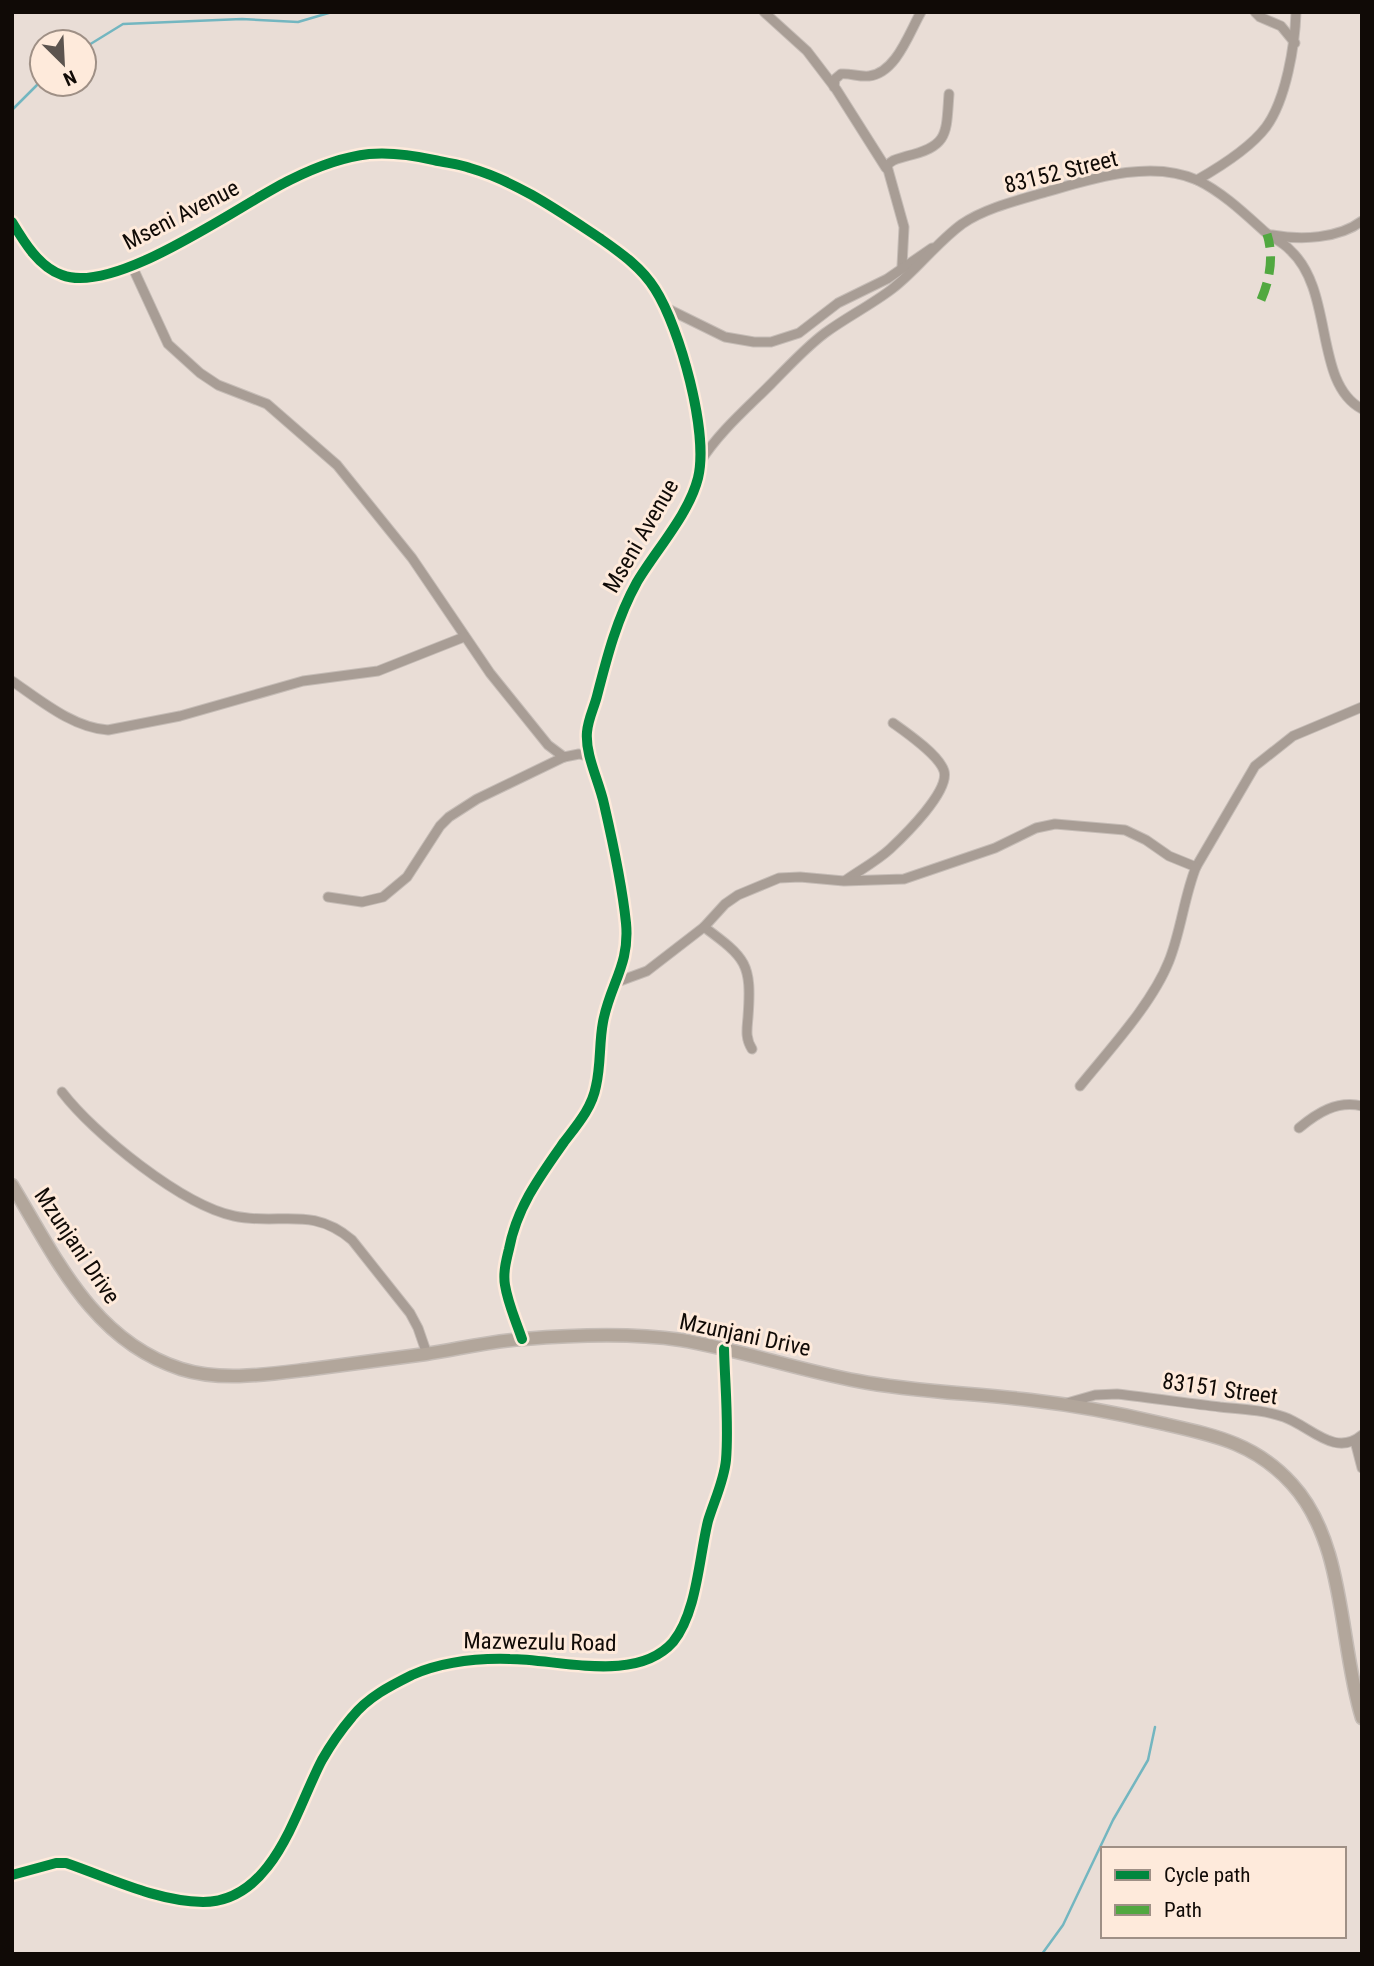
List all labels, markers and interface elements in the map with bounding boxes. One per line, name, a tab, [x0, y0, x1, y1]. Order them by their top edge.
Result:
north arrow	[28, 28, 98, 98]
text: N	[60, 65, 80, 91]
street label: 83152 Street	[1001, 145, 1121, 199]
street label: Mseni Avenue	[118, 174, 244, 256]
street label: Mseni Avenue	[598, 474, 684, 598]
street label: Mzunjani Drive	[28, 1183, 126, 1309]
street label: Mzunjani Drive	[677, 1308, 813, 1362]
street label: 83151 Street	[1161, 1368, 1279, 1410]
street label: Mazwezulu Road	[463, 1627, 617, 1657]
legend	[1101, 1847, 1346, 1938]
text: Cycle path	[1164, 1863, 1250, 1887]
text: Path	[1164, 1898, 1202, 1922]

